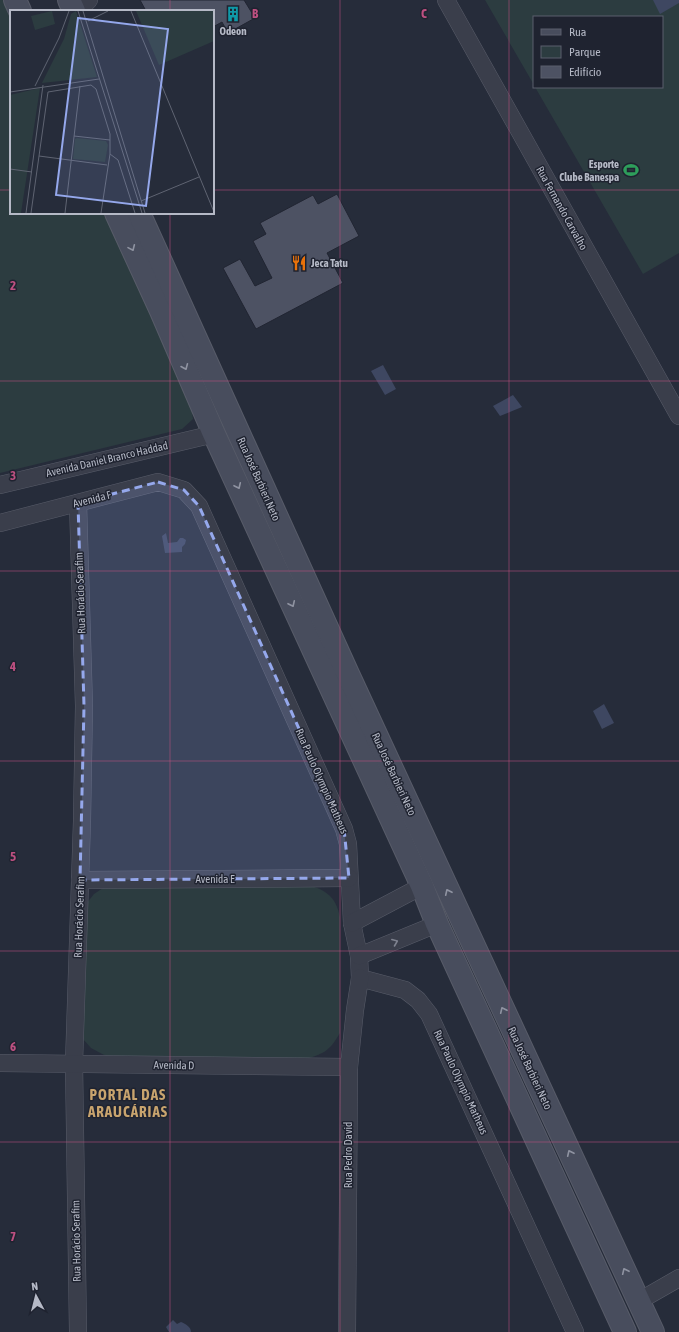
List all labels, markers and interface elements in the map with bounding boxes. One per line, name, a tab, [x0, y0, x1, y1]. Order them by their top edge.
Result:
building icon: Odeon	[224, 5, 242, 23]
text: B	[252, 6, 259, 21]
text: C	[421, 6, 427, 21]
inset map	[10, 10, 214, 214]
legend	[533, 16, 663, 88]
place label: Odeon	[219, 25, 247, 37]
text: Rua	[569, 25, 586, 39]
text: Parque	[569, 45, 601, 59]
text: Edifício	[569, 65, 602, 79]
place label: Esporte Clube Banespa	[559, 158, 619, 183]
sports icon: Esporte Clube Banespa	[622, 161, 640, 179]
street label: Rua Fernando Carvalho	[534, 164, 590, 252]
one-way arrow	[127, 244, 135, 252]
restaurant icon: Jeca Tatu	[290, 254, 308, 272]
place label: Jeca Tatu	[310, 257, 348, 269]
text: 2	[10, 278, 16, 293]
one-way arrow	[180, 363, 188, 371]
street label: Rua José Barbieri Neto	[235, 436, 283, 522]
street label: Avenida Daniel Branco Haddad	[45, 439, 169, 479]
text: 3	[10, 468, 16, 483]
one-way arrow	[233, 482, 241, 489]
street label: Avenida F	[72, 488, 113, 510]
street label: Rua Horácio Serafim	[73, 552, 87, 634]
one-way arrow	[287, 600, 295, 607]
text: 4	[9, 659, 16, 674]
street label: Rua Paulo Olympio Matheus	[293, 727, 351, 836]
street label: Rua José Barbieri Neto	[370, 731, 418, 817]
text: 5	[10, 849, 16, 864]
street label: Avenida E	[195, 873, 235, 885]
street label: Rua Horácio Serafim	[72, 876, 86, 958]
one-way arrow	[445, 889, 453, 896]
one-way arrow	[391, 938, 398, 946]
one-way arrow	[500, 1007, 508, 1015]
street label: Rua José Barbieri Neto	[506, 1025, 554, 1111]
street label: Rua Paulo Olympio Matheus	[432, 1028, 491, 1136]
text: 6	[10, 1039, 16, 1054]
street label: Avenida D	[154, 1059, 194, 1071]
district label: PORTAL DAS ARAUCÁRIAS	[87, 1086, 168, 1120]
street label: Rua Pedro David	[342, 1122, 354, 1188]
one-way arrow	[567, 1150, 575, 1158]
street label: Rua Horácio Serafim	[69, 1200, 83, 1282]
text: 7	[10, 1229, 16, 1244]
one-way arrow	[622, 1268, 630, 1275]
north arrow	[16, 1276, 56, 1316]
text: N	[31, 1280, 39, 1292]

